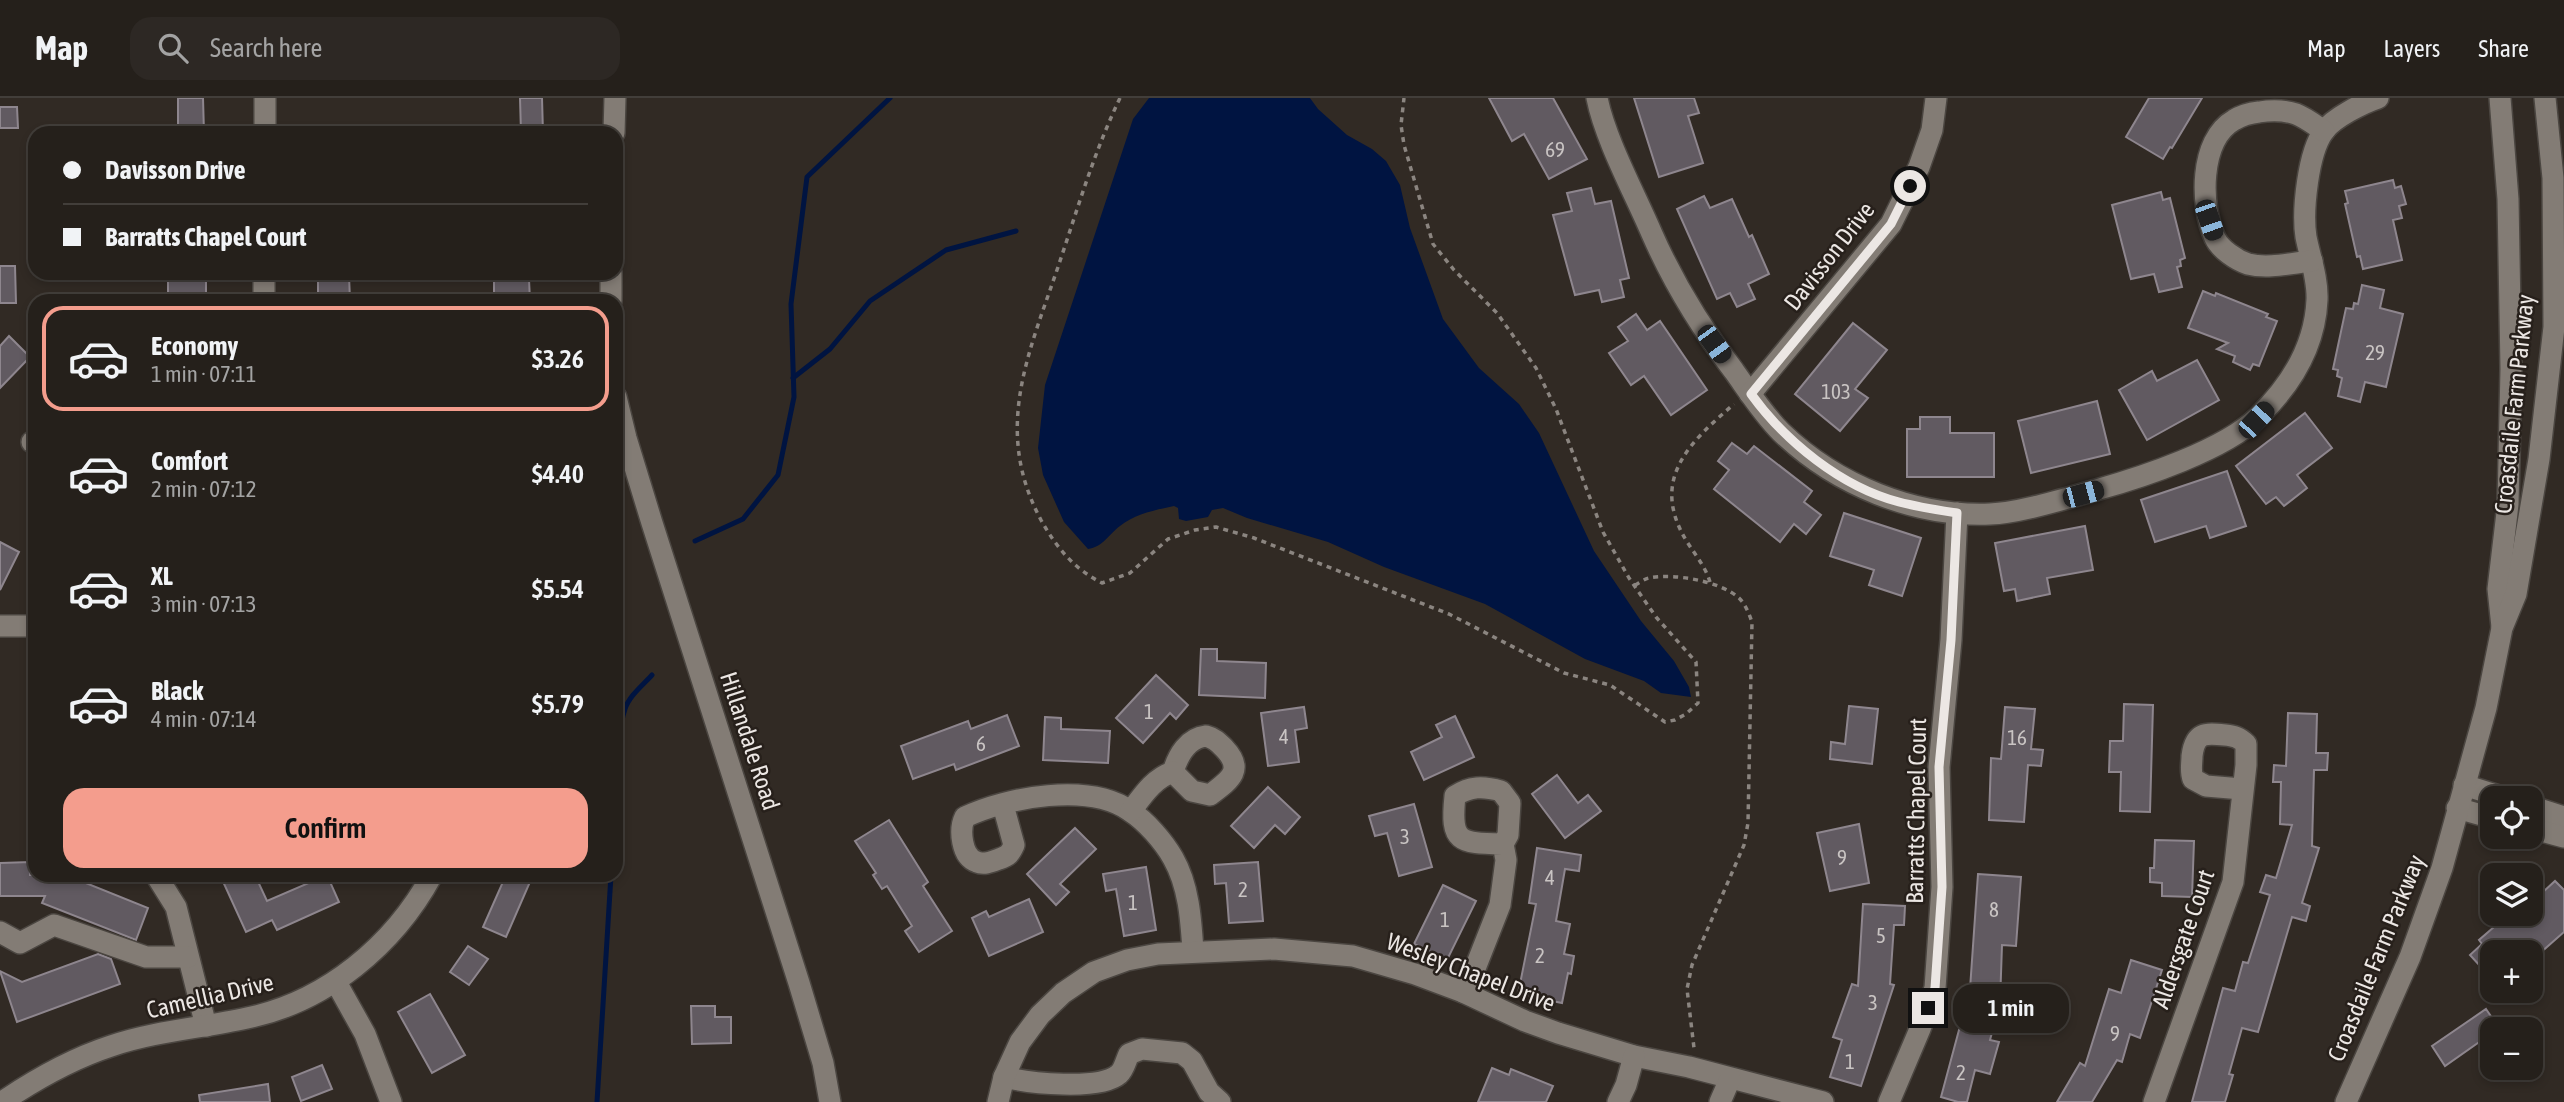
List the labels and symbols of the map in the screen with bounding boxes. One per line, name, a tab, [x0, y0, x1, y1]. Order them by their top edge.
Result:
house number: 69	[1545, 137, 1565, 161]
route start	[1894, 170, 1926, 202]
street label: Davisson Drive	[1778, 197, 1880, 315]
car	[2193, 197, 2226, 243]
street label: Croasdaile Farm Parkway	[2489, 293, 2539, 515]
car	[1694, 321, 1735, 367]
house number: 29	[2365, 340, 2385, 364]
house number: 103	[1821, 379, 1851, 403]
car	[2234, 397, 2279, 443]
car	[2060, 478, 2107, 510]
street label: Hillandale Road	[715, 669, 785, 813]
house number: 1	[1144, 699, 1154, 723]
street label: Barratts Chapel Court	[1901, 718, 1931, 904]
house number: 4	[1279, 724, 1289, 748]
house number: 16	[2007, 725, 2027, 749]
house number: 6	[976, 731, 986, 755]
house number: 3	[1400, 824, 1410, 848]
house number: 9	[1837, 845, 1847, 869]
street label: Croasdaile Farm Parkway	[2322, 851, 2430, 1065]
house number: 4	[1545, 865, 1555, 889]
street label: Aldersgate Court	[2147, 866, 2219, 1012]
house number: 2	[1238, 877, 1248, 901]
house number: 1	[1128, 890, 1138, 914]
house number: 8	[1989, 897, 1999, 921]
house number: 1	[1440, 907, 1450, 931]
house number: 5	[1876, 923, 1886, 947]
street label: Wesley Chapel Drive	[1383, 927, 1559, 1017]
house number: 2	[1535, 943, 1545, 967]
street label: Camellia Drive	[144, 968, 276, 1024]
callout: 1 min	[1952, 984, 2068, 1032]
house number: 3	[1868, 990, 1878, 1014]
route end	[1912, 992, 1944, 1024]
house number: 9	[2110, 1021, 2120, 1045]
house number: 1	[1845, 1049, 1855, 1073]
house number: 2	[1956, 1060, 1966, 1084]

